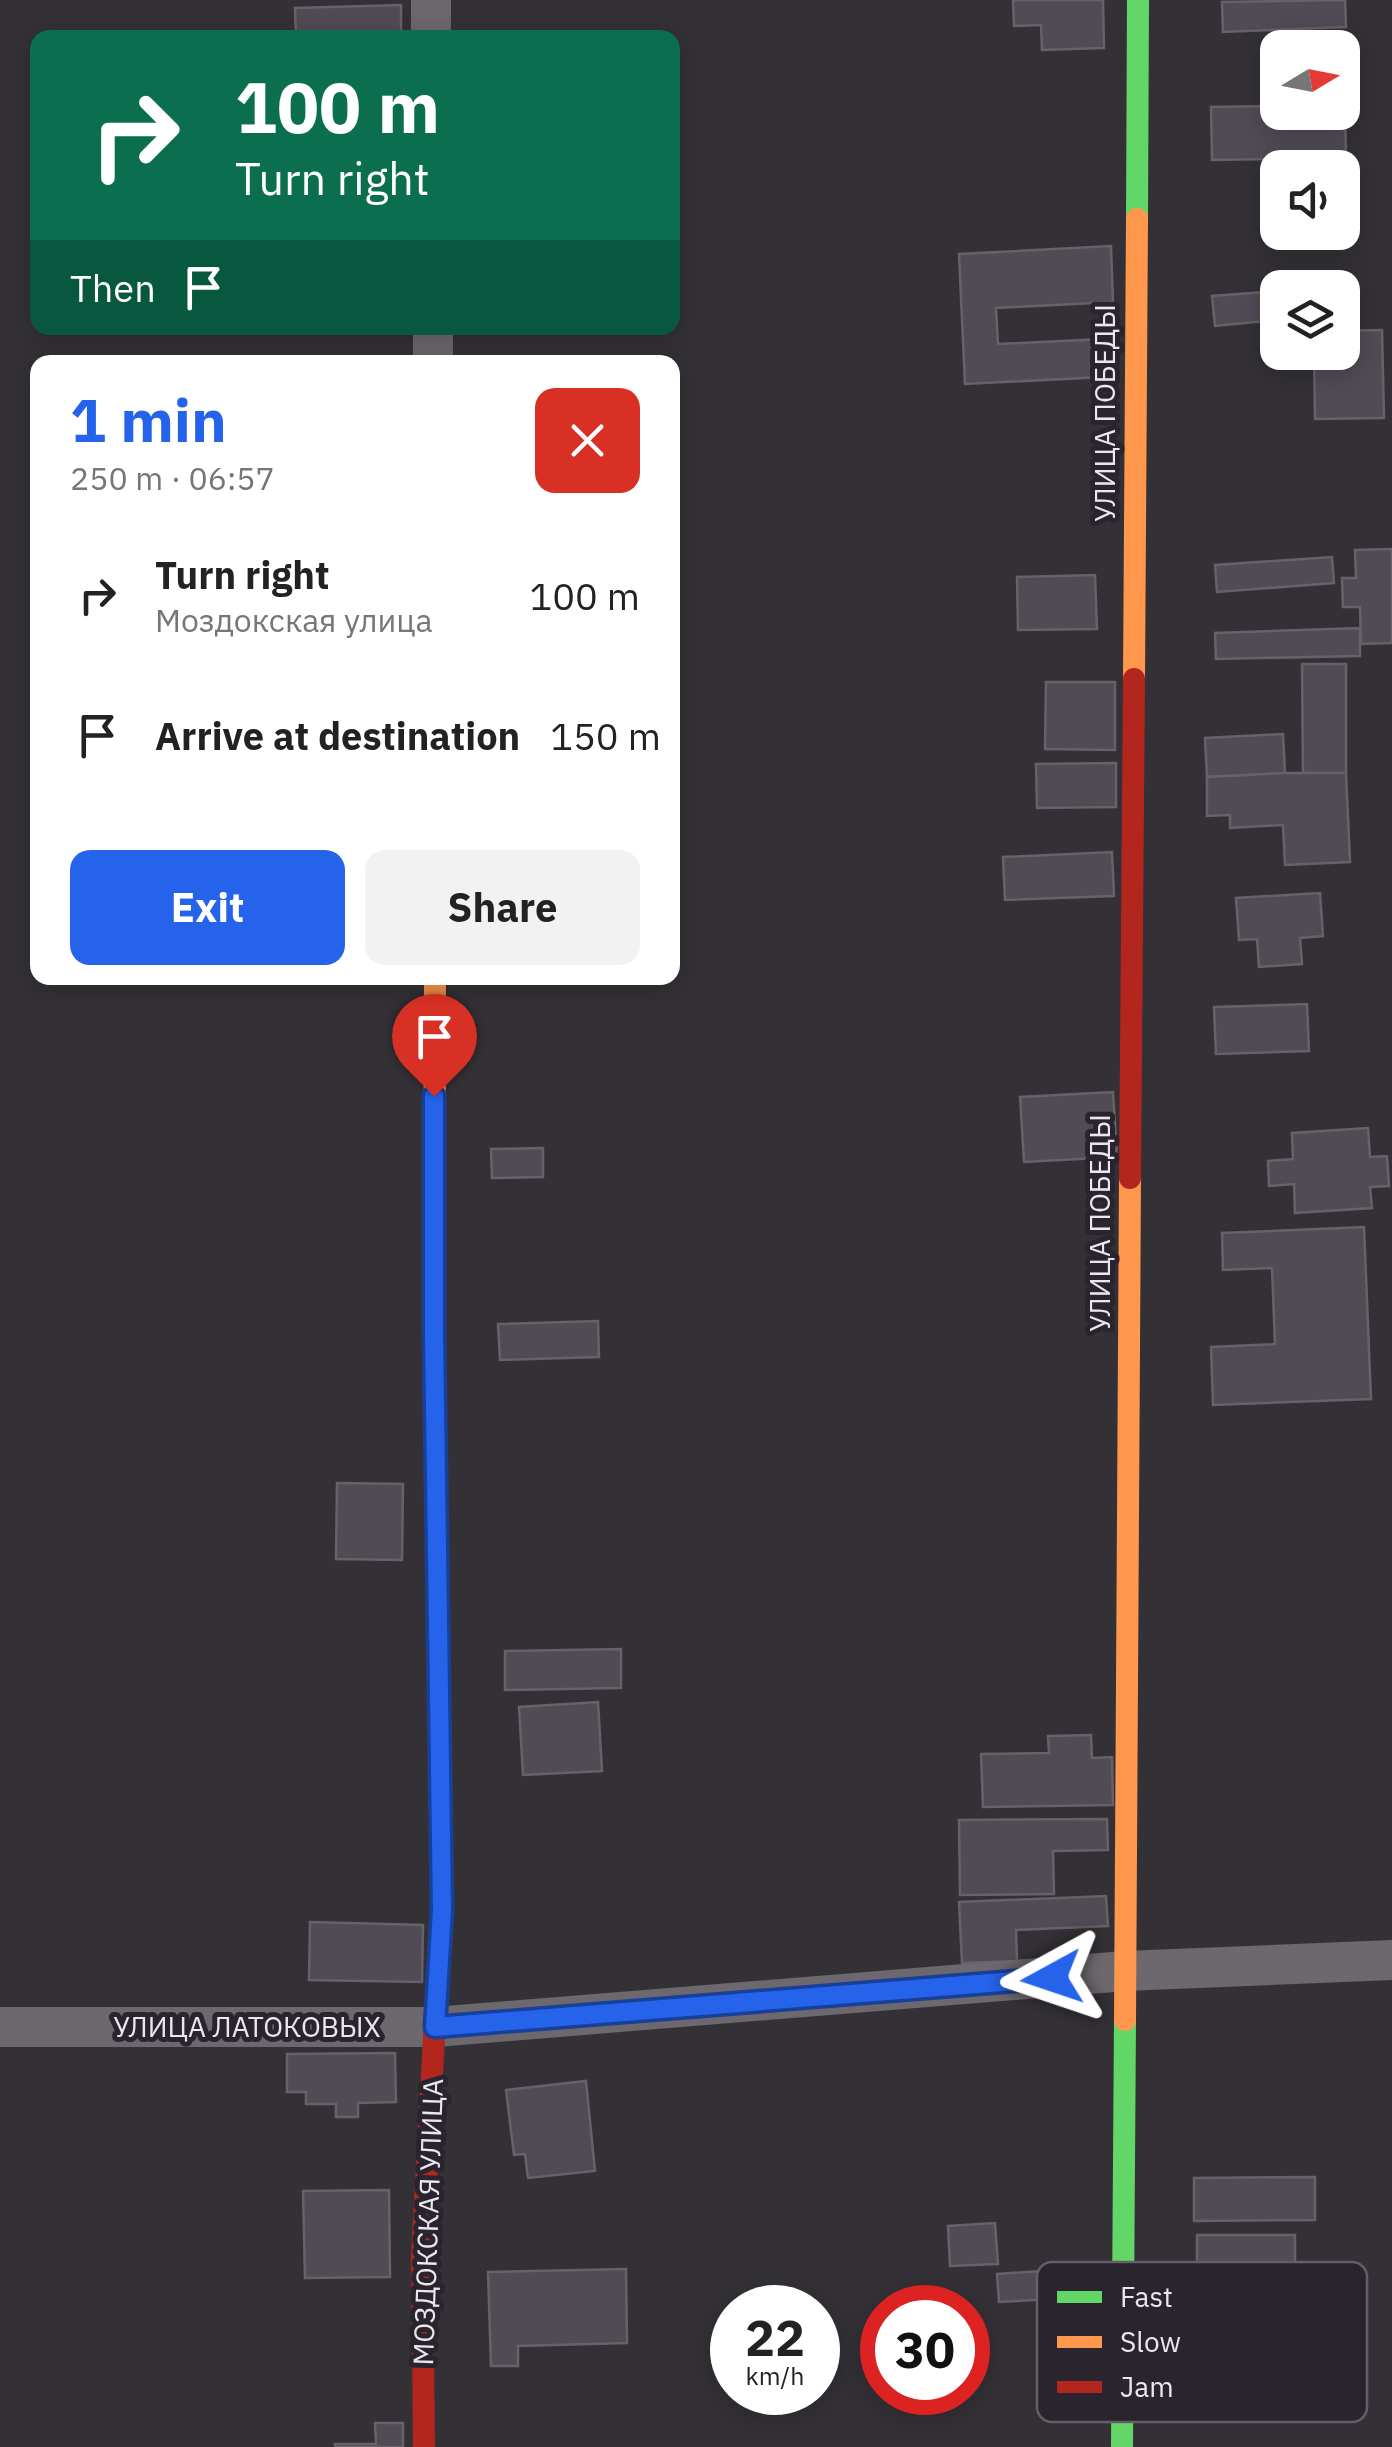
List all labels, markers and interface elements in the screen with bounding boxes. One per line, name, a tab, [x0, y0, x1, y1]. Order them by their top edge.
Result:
north arrow	[1260, 30, 1360, 130]
map controls	[1260, 30, 1360, 370]
text: 100 m	[235, 61, 440, 152]
icon: right	[70, 70, 200, 200]
text: Turn right	[235, 149, 430, 207]
button: sound	[1260, 150, 1360, 250]
icon: arrive	[176, 260, 231, 315]
text: Then	[70, 263, 156, 312]
button: layers	[1260, 270, 1360, 370]
street label: УЛИЦА ПОБЕДЫ	[1086, 304, 1123, 522]
text: 1 min	[70, 380, 227, 459]
button: close	[535, 388, 640, 493]
text: 250 m · 06:57	[70, 457, 275, 499]
text: Turn right	[155, 550, 330, 599]
icon: right	[70, 568, 125, 623]
text: 100 m	[529, 571, 640, 620]
text: Моздокская улица	[155, 599, 433, 641]
icon: arrive	[70, 708, 125, 763]
text: Arrive at destination	[155, 711, 520, 760]
text: 150 m	[550, 711, 661, 760]
button: Exit	[70, 850, 345, 965]
button: Share	[365, 850, 640, 965]
pin	[392, 994, 477, 1097]
icon: arrive	[407, 1009, 462, 1064]
street label: УЛИЦА ПОБЕДЫ	[1081, 1114, 1118, 1332]
position arrow	[1000, 1926, 1104, 2030]
street label: УЛИЦА ЛАТОКОВЫХ	[113, 2008, 381, 2045]
street label: МОЗДОКСКАЯ УЛИЦА	[404, 2078, 451, 2366]
legend	[1037, 2262, 1367, 2422]
text: Fast	[1120, 2278, 1173, 2315]
speed limit sign: 30	[860, 2285, 990, 2415]
text: 22	[745, 2305, 805, 2370]
text: Slow	[1120, 2323, 1181, 2360]
text: km/h	[746, 2359, 804, 2392]
text: Jam	[1120, 2368, 1174, 2405]

